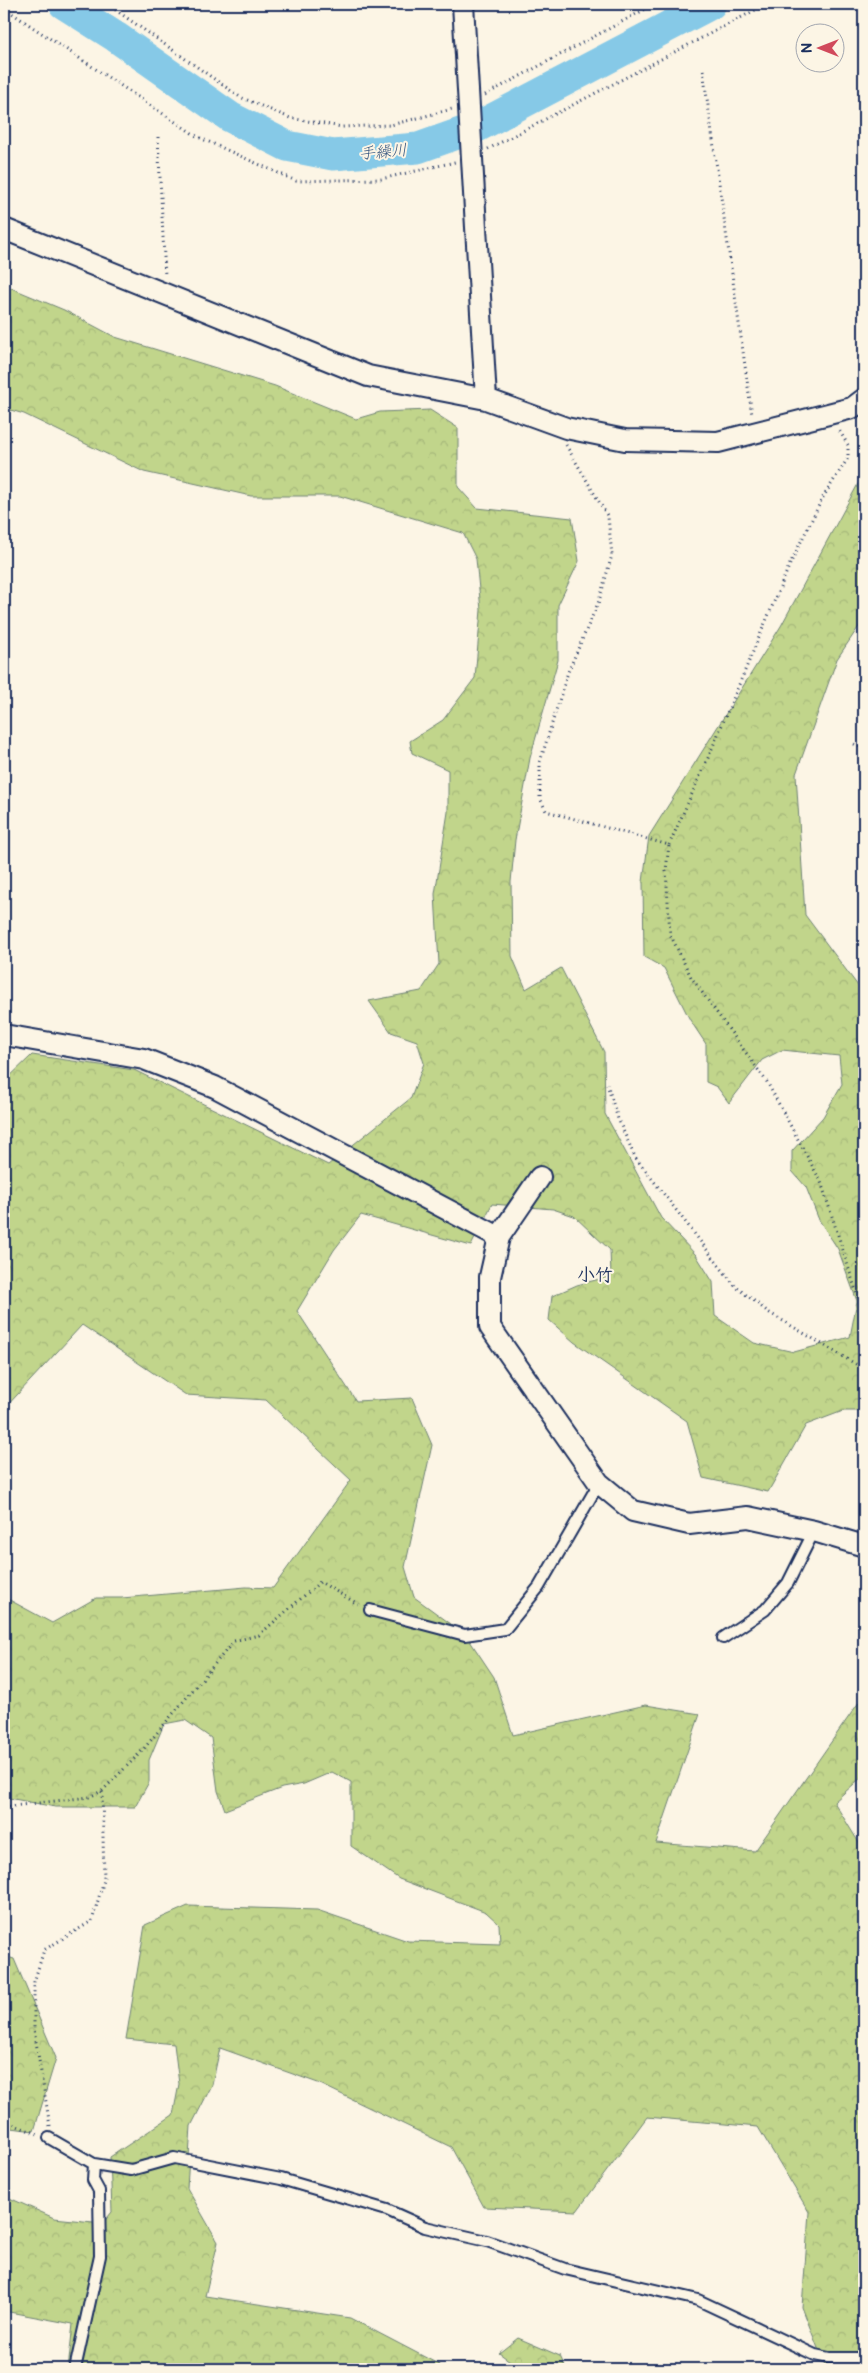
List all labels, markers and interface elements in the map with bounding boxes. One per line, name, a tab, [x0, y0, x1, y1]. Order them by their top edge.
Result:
north arrow	[796, 22, 846, 72]
text: N	[799, 43, 816, 53]
water label: 手繰川	[358, 141, 408, 164]
district label: 小竹	[577, 1265, 613, 1286]

